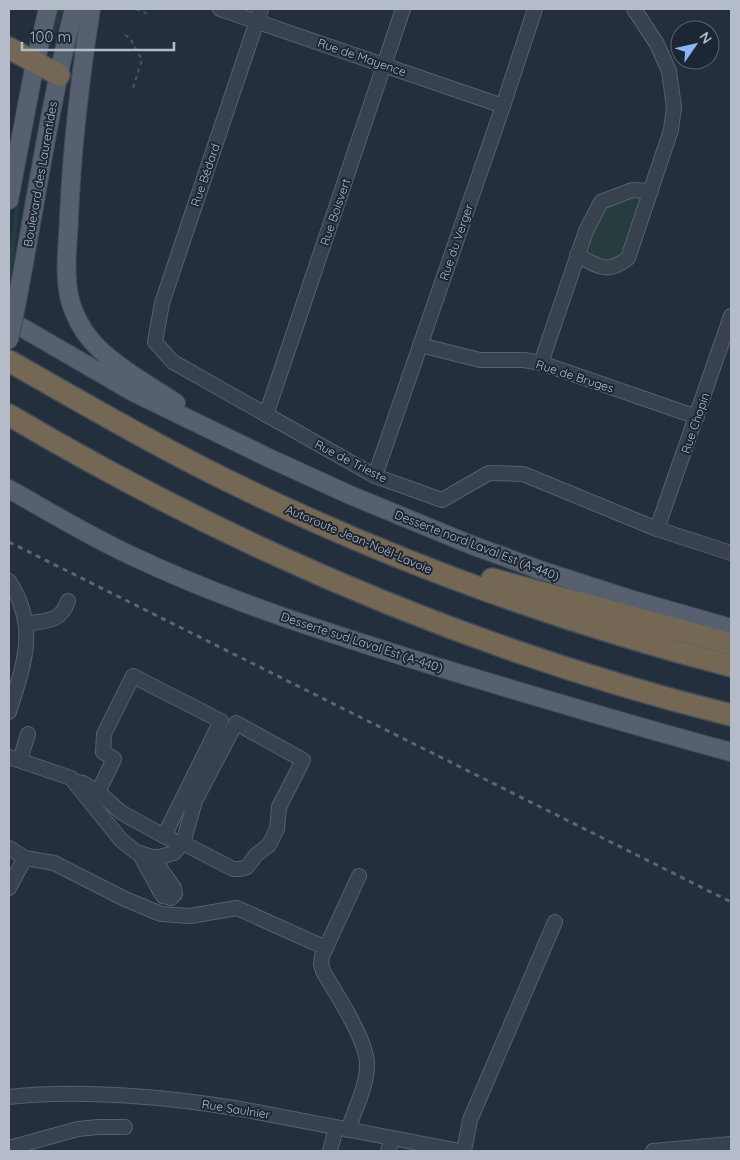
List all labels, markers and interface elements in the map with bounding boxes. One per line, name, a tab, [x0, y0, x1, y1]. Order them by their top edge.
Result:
scale bar	[22, 20, 175, 52]
north arrow	[670, 20, 720, 70]
text: 100 m	[30, 27, 71, 46]
text: N	[695, 28, 716, 47]
street label: Rue de Mayence	[316, 35, 409, 79]
street label: Boulevard des Laurentides	[20, 100, 60, 248]
street label: Rue Bédard	[187, 142, 223, 208]
street label: Rue Boisvert	[317, 177, 353, 247]
street label: Rue du Verger	[436, 201, 476, 282]
street label: Rue de Bruges	[534, 356, 616, 396]
street label: Rue Chopin	[678, 391, 712, 455]
street label: Rue de Trieste	[312, 436, 390, 486]
street label: Autoroute Jean-Noël-Lavoie	[284, 501, 435, 577]
street label: Desserte nord Laval Est (A-440)	[392, 507, 562, 583]
street label: Desserte sud Laval Est (A-440)	[279, 609, 445, 675]
street label: Rue Saulnier	[201, 1096, 272, 1122]

